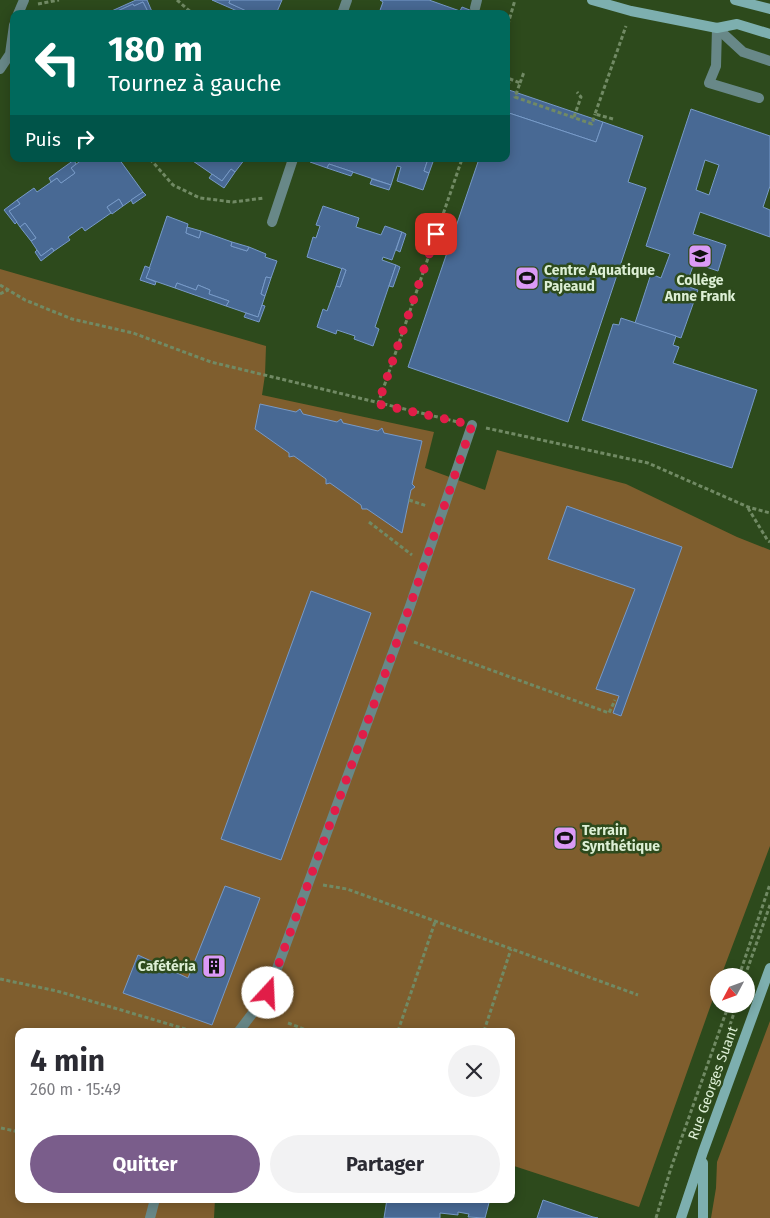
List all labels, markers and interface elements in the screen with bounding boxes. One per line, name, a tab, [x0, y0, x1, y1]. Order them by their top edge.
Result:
text: 180 m	[108, 28, 203, 70]
icon: left	[25, 30, 90, 95]
text: Tournez à gauche	[108, 70, 281, 97]
icon: right	[71, 125, 99, 153]
text: Puis	[25, 128, 61, 151]
pin	[415, 213, 457, 255]
icon: arrive	[422, 220, 450, 248]
school or university icon: Collège Anne Frank	[687, 243, 713, 269]
place label: Centre Aquatique Pajeaud	[544, 262, 655, 295]
sports icon: Centre Aquatique Pajeaud	[514, 265, 540, 291]
place label: Collège Anne Frank	[664, 272, 735, 305]
place label: Terrain Synthétique	[582, 822, 660, 855]
sports icon: Terrain Synthétique	[552, 825, 578, 851]
building icon: Cafétéria	[201, 953, 227, 979]
place label: Cafétéria	[138, 958, 196, 975]
position arrow	[241, 966, 293, 1018]
north arrow	[710, 968, 755, 1012]
map controls	[710, 968, 755, 1013]
street label: Rue Georges Suant	[685, 1023, 742, 1142]
text: 4 min	[30, 1043, 105, 1079]
button: close	[448, 1045, 500, 1097]
text: 260 m · 15:49	[30, 1080, 121, 1099]
button: Quitter	[30, 1135, 260, 1193]
button: Partager	[270, 1135, 500, 1193]

